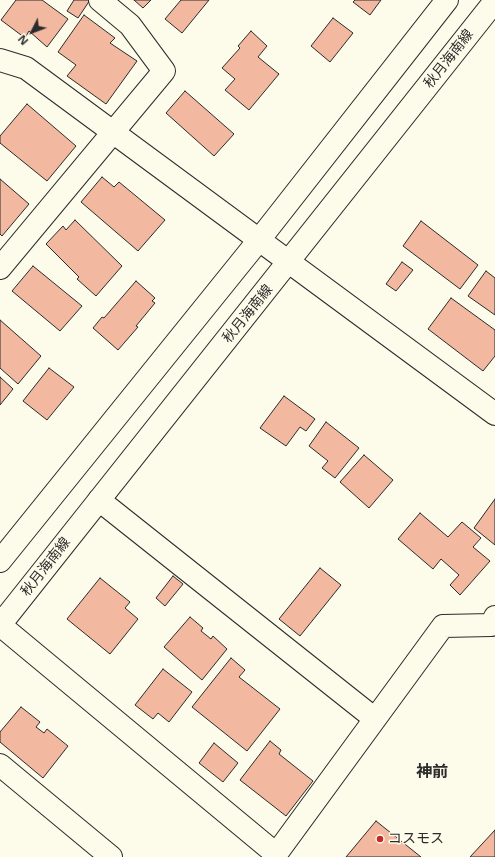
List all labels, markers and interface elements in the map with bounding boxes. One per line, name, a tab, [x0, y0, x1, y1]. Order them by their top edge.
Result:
north arrow	[12, 12, 52, 52]
street label: 秋月海南線	[421, 26, 477, 92]
text: N	[14, 32, 31, 49]
street label: 秋月海南線	[219, 282, 277, 346]
street label: 秋月海南線	[18, 534, 74, 600]
district label: 神前	[416, 762, 448, 782]
place label: コスモス	[388, 831, 444, 847]
marker: コスモス	[375, 834, 385, 844]

